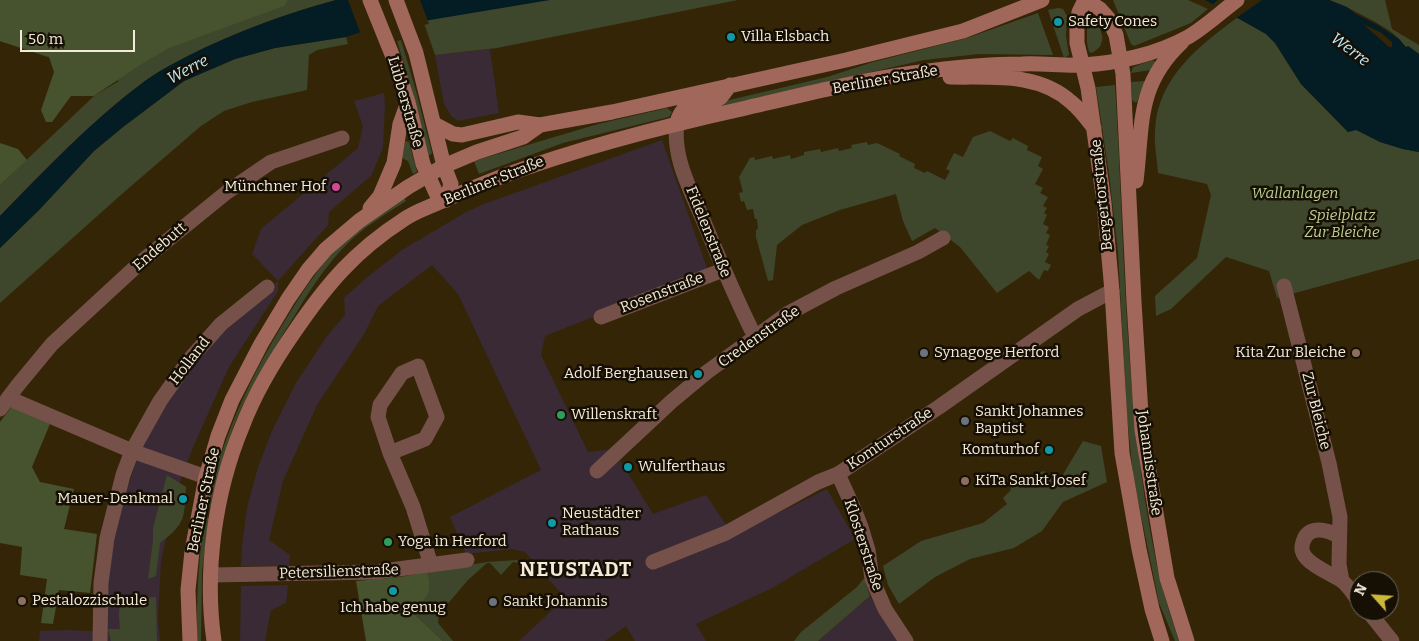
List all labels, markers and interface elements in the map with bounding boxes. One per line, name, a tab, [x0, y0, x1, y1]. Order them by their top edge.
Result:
place label: Safety Cones	[1068, 13, 1157, 31]
marker: Safety Cones	[1052, 16, 1064, 28]
scale bar	[22, 20, 138, 52]
place label: Villa Elsbach	[741, 28, 829, 46]
water label: Werre	[1327, 29, 1373, 71]
text: 50 m	[28, 30, 63, 48]
marker: Villa Elsbach	[725, 31, 737, 43]
water label: Werre	[164, 51, 212, 89]
street label: Lübberstraße	[383, 54, 427, 150]
street label: Berliner Straße	[831, 62, 939, 98]
street label: Bergertorstraße	[1087, 138, 1117, 252]
street label: Berliner Straße	[441, 153, 547, 209]
place label: Münchner Hof	[224, 178, 326, 196]
marker: Münchner Hof	[330, 181, 342, 193]
street label: Fidelenstraße	[682, 184, 734, 280]
park label: Wallanlagen	[1252, 185, 1338, 203]
park label: Spielplatz Zur Bleiche	[1304, 207, 1380, 242]
street label: Endebutt	[130, 219, 190, 275]
street label: Rosenstraße	[618, 269, 706, 317]
street label: Credenstraße	[715, 302, 803, 372]
street label: Holland	[166, 334, 214, 388]
place label: Synagoge Herford	[934, 344, 1059, 362]
place label: Kita Zur Bleiche	[1235, 344, 1346, 362]
marker: Synagoge Herford	[918, 347, 930, 359]
marker: Kita Zur Bleiche	[1350, 347, 1362, 359]
place label: Adolf Berghausen	[564, 365, 688, 383]
marker: Adolf Berghausen	[692, 368, 704, 380]
street label: Zur Bleiche	[1298, 370, 1334, 452]
place label: Sankt Johannes Baptist	[975, 403, 1083, 438]
street label: Komturstraße	[844, 404, 936, 474]
place label: Willenskraft	[571, 406, 657, 424]
marker: Willenskraft	[555, 409, 567, 421]
street label: Johannisstraße	[1133, 409, 1165, 517]
marker: Sankt Johannes Baptist	[959, 415, 971, 427]
place label: Komturhof	[962, 441, 1039, 459]
marker: Komturhof	[1043, 444, 1055, 456]
street label: Berliner Straße	[184, 446, 224, 554]
place label: Wulferthaus	[638, 458, 725, 476]
marker: Wulferthaus	[622, 461, 634, 473]
place label: KiTa Sankt Josef	[975, 472, 1086, 490]
marker: KiTa Sankt Josef	[959, 475, 971, 487]
place label: Mauer-Denkmal	[57, 490, 173, 508]
marker: Mauer-Denkmal	[177, 493, 189, 505]
street label: Klosterstraße	[840, 497, 886, 593]
place label: Neustädter Rathaus	[562, 505, 641, 540]
marker: Neustädter Rathaus	[546, 517, 558, 529]
place label: Yoga in Herford	[398, 533, 507, 551]
marker: Yoga in Herford	[382, 536, 394, 548]
district label: NEUSTADT	[519, 558, 633, 582]
street label: Petersilienstraße	[279, 561, 399, 583]
north arrow	[1349, 571, 1399, 621]
text: N	[1351, 581, 1371, 598]
marker: Ich habe genug	[387, 585, 399, 597]
place label: Pestalozzischule	[32, 592, 147, 610]
place label: Sankt Johannis	[503, 593, 608, 611]
marker: Pestalozzischule	[16, 595, 28, 607]
marker: Sankt Johannis	[487, 596, 499, 608]
place label: Ich habe genug	[340, 599, 446, 617]

